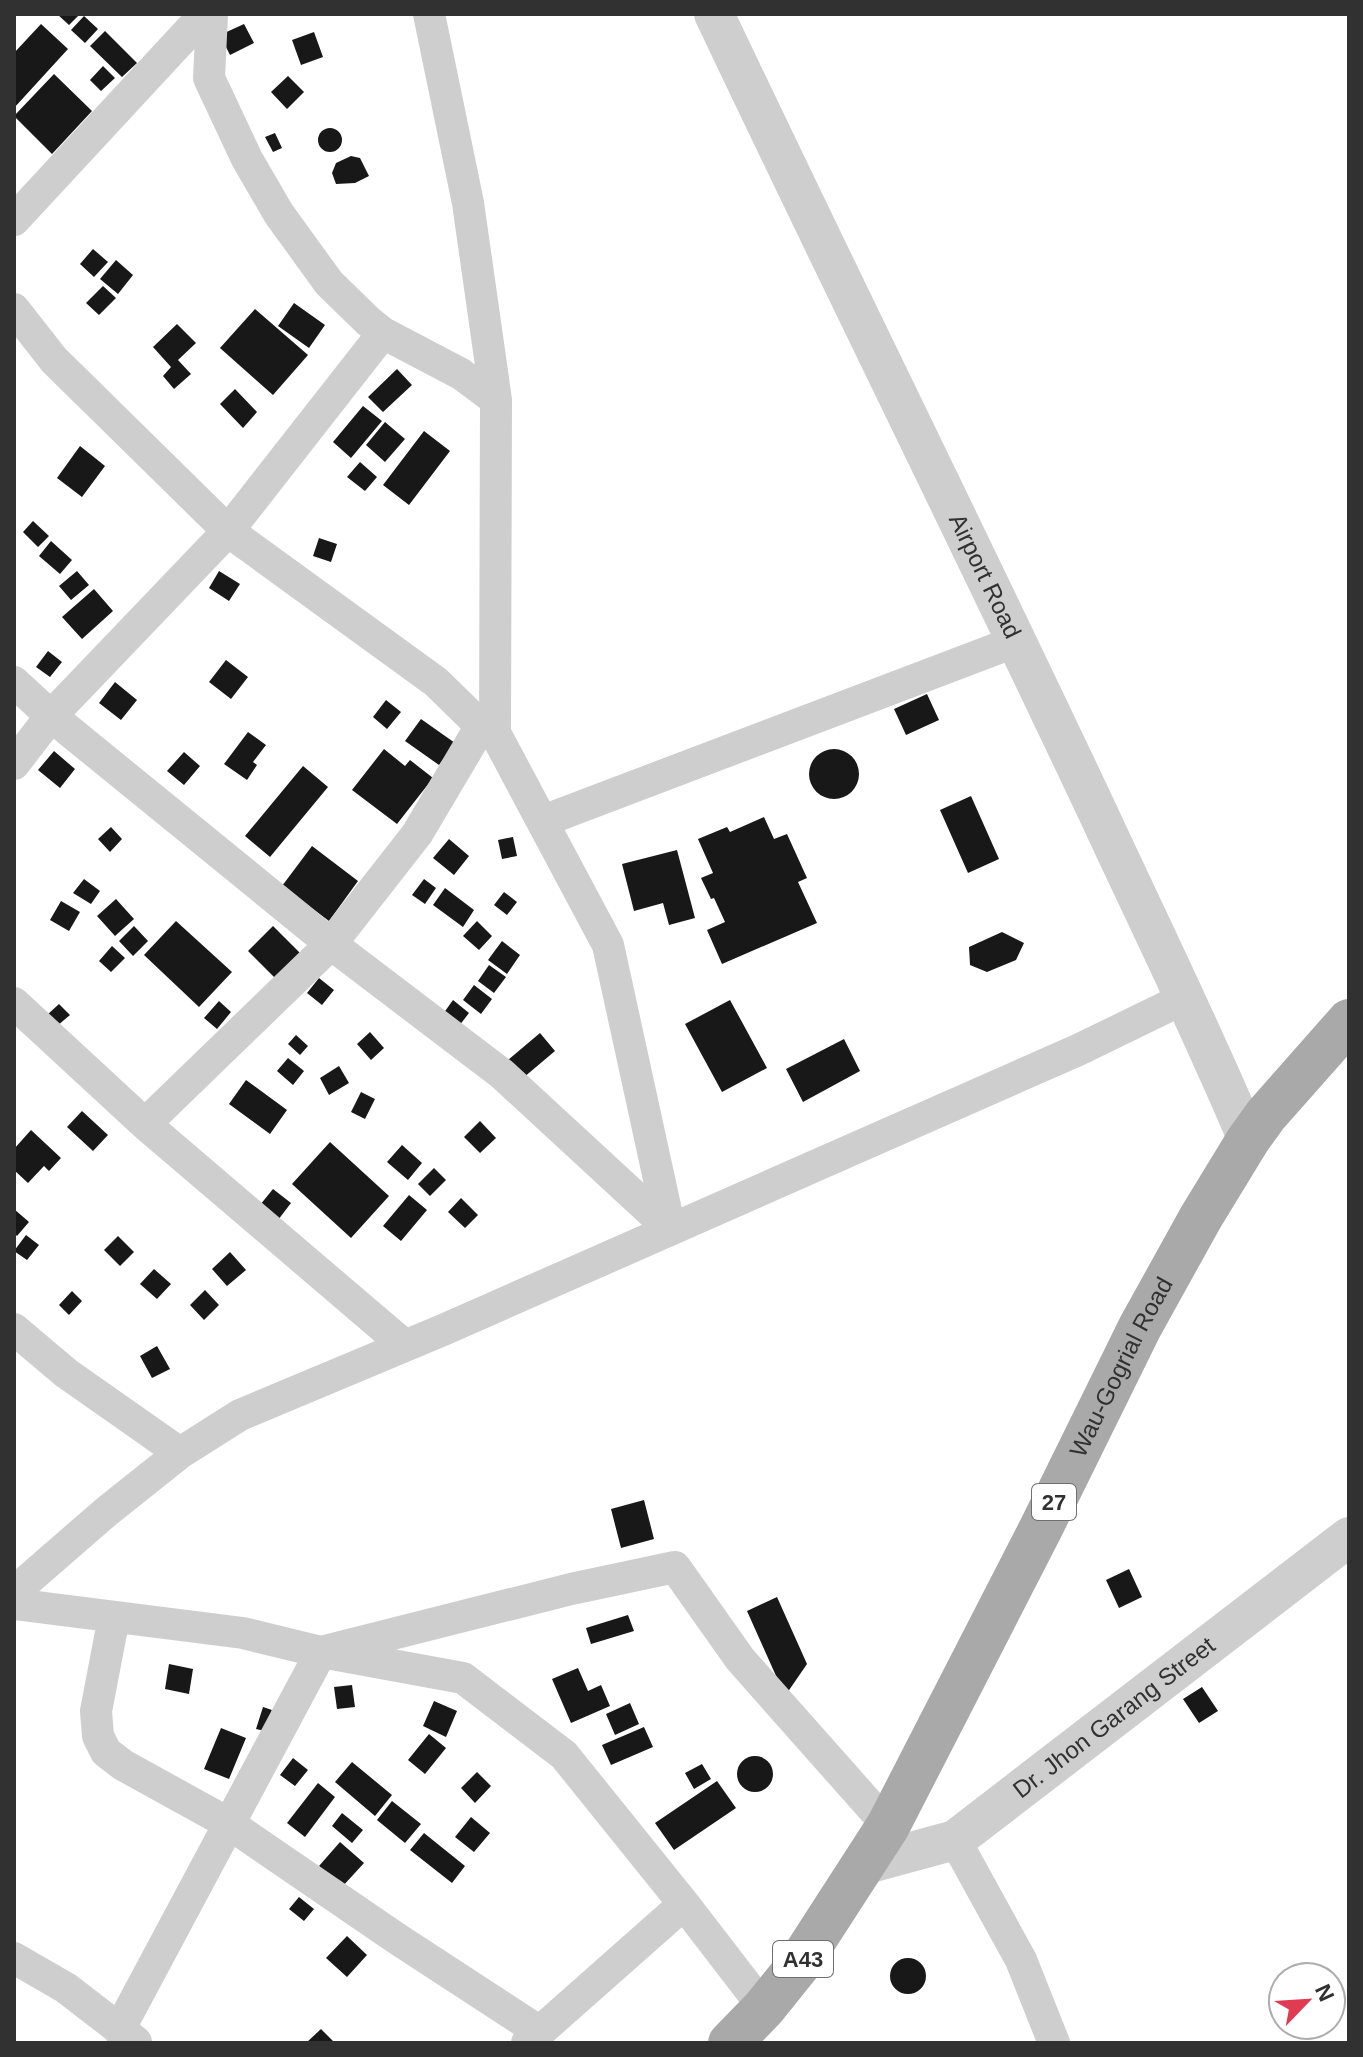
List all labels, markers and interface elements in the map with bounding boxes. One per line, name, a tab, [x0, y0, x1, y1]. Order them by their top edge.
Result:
street label: Airport Road	[944, 509, 1027, 642]
street label: Wau-Gogrial Road	[1064, 1272, 1178, 1461]
road number: 27	[1032, 1484, 1076, 1520]
street label: Dr. Jhon Garang Street	[1008, 1631, 1220, 1803]
road number: A43	[773, 1941, 833, 1977]
north arrow	[1267, 1961, 1347, 2041]
text: N	[1310, 1980, 1339, 2005]

